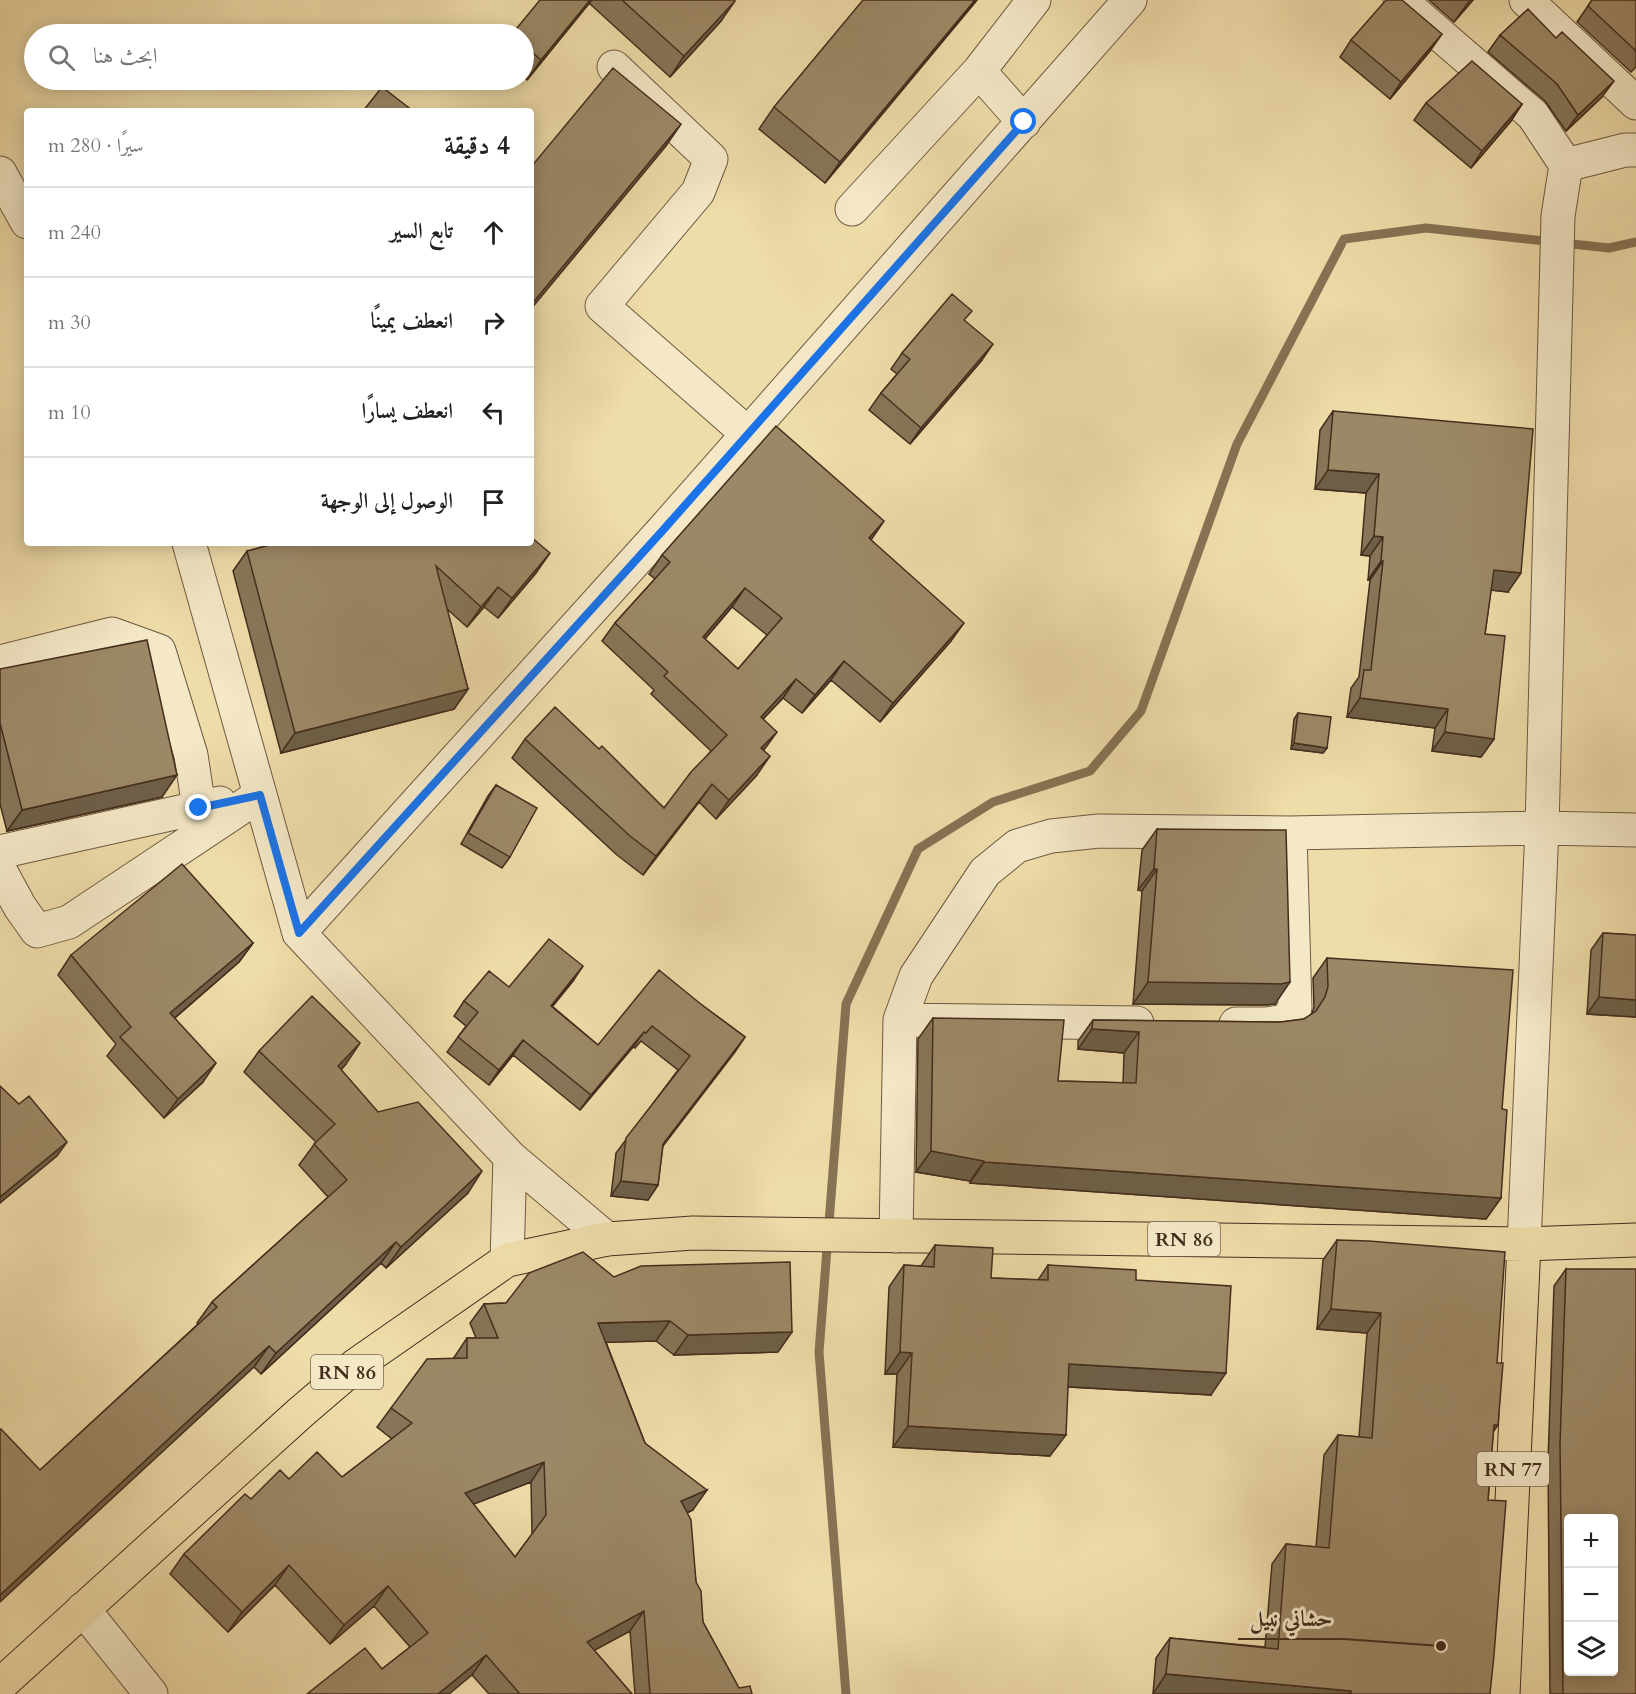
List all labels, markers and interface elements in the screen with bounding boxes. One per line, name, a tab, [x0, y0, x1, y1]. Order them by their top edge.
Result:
search box	[24, 24, 534, 90]
icon: search	[45, 41, 78, 74]
text: ابحث هنا	[93, 41, 158, 71]
route start	[1010, 108, 1036, 134]
text: 4 دقيقة	[444, 128, 510, 163]
text: سيرًا · 280 m	[48, 132, 144, 159]
text: تابع السير	[390, 216, 453, 246]
icon: ahead	[477, 216, 510, 249]
text: 240 m	[48, 219, 101, 246]
text: انعطف يمينًا	[370, 306, 453, 336]
icon: right	[477, 306, 510, 339]
text: 30 m	[48, 309, 91, 336]
text: انعطف يسارًا	[362, 396, 453, 426]
icon: left	[477, 396, 510, 429]
text: 10 m	[48, 399, 91, 426]
text: الوصول إلى الوجهة	[321, 486, 453, 516]
icon: arrive	[477, 486, 510, 519]
route end	[185, 794, 211, 820]
road number: RN 86	[1148, 1222, 1220, 1256]
road number: RN 86	[311, 1355, 383, 1389]
road number: RN 77	[1477, 1452, 1549, 1486]
map controls	[1564, 1514, 1618, 1676]
button: +	[1564, 1514, 1618, 1568]
button: −	[1564, 1568, 1618, 1622]
callout: حشاني نبيل	[1238, 1599, 1344, 1639]
text: حشاني نبيل	[1250, 1604, 1332, 1637]
button: layers	[1564, 1622, 1618, 1676]

